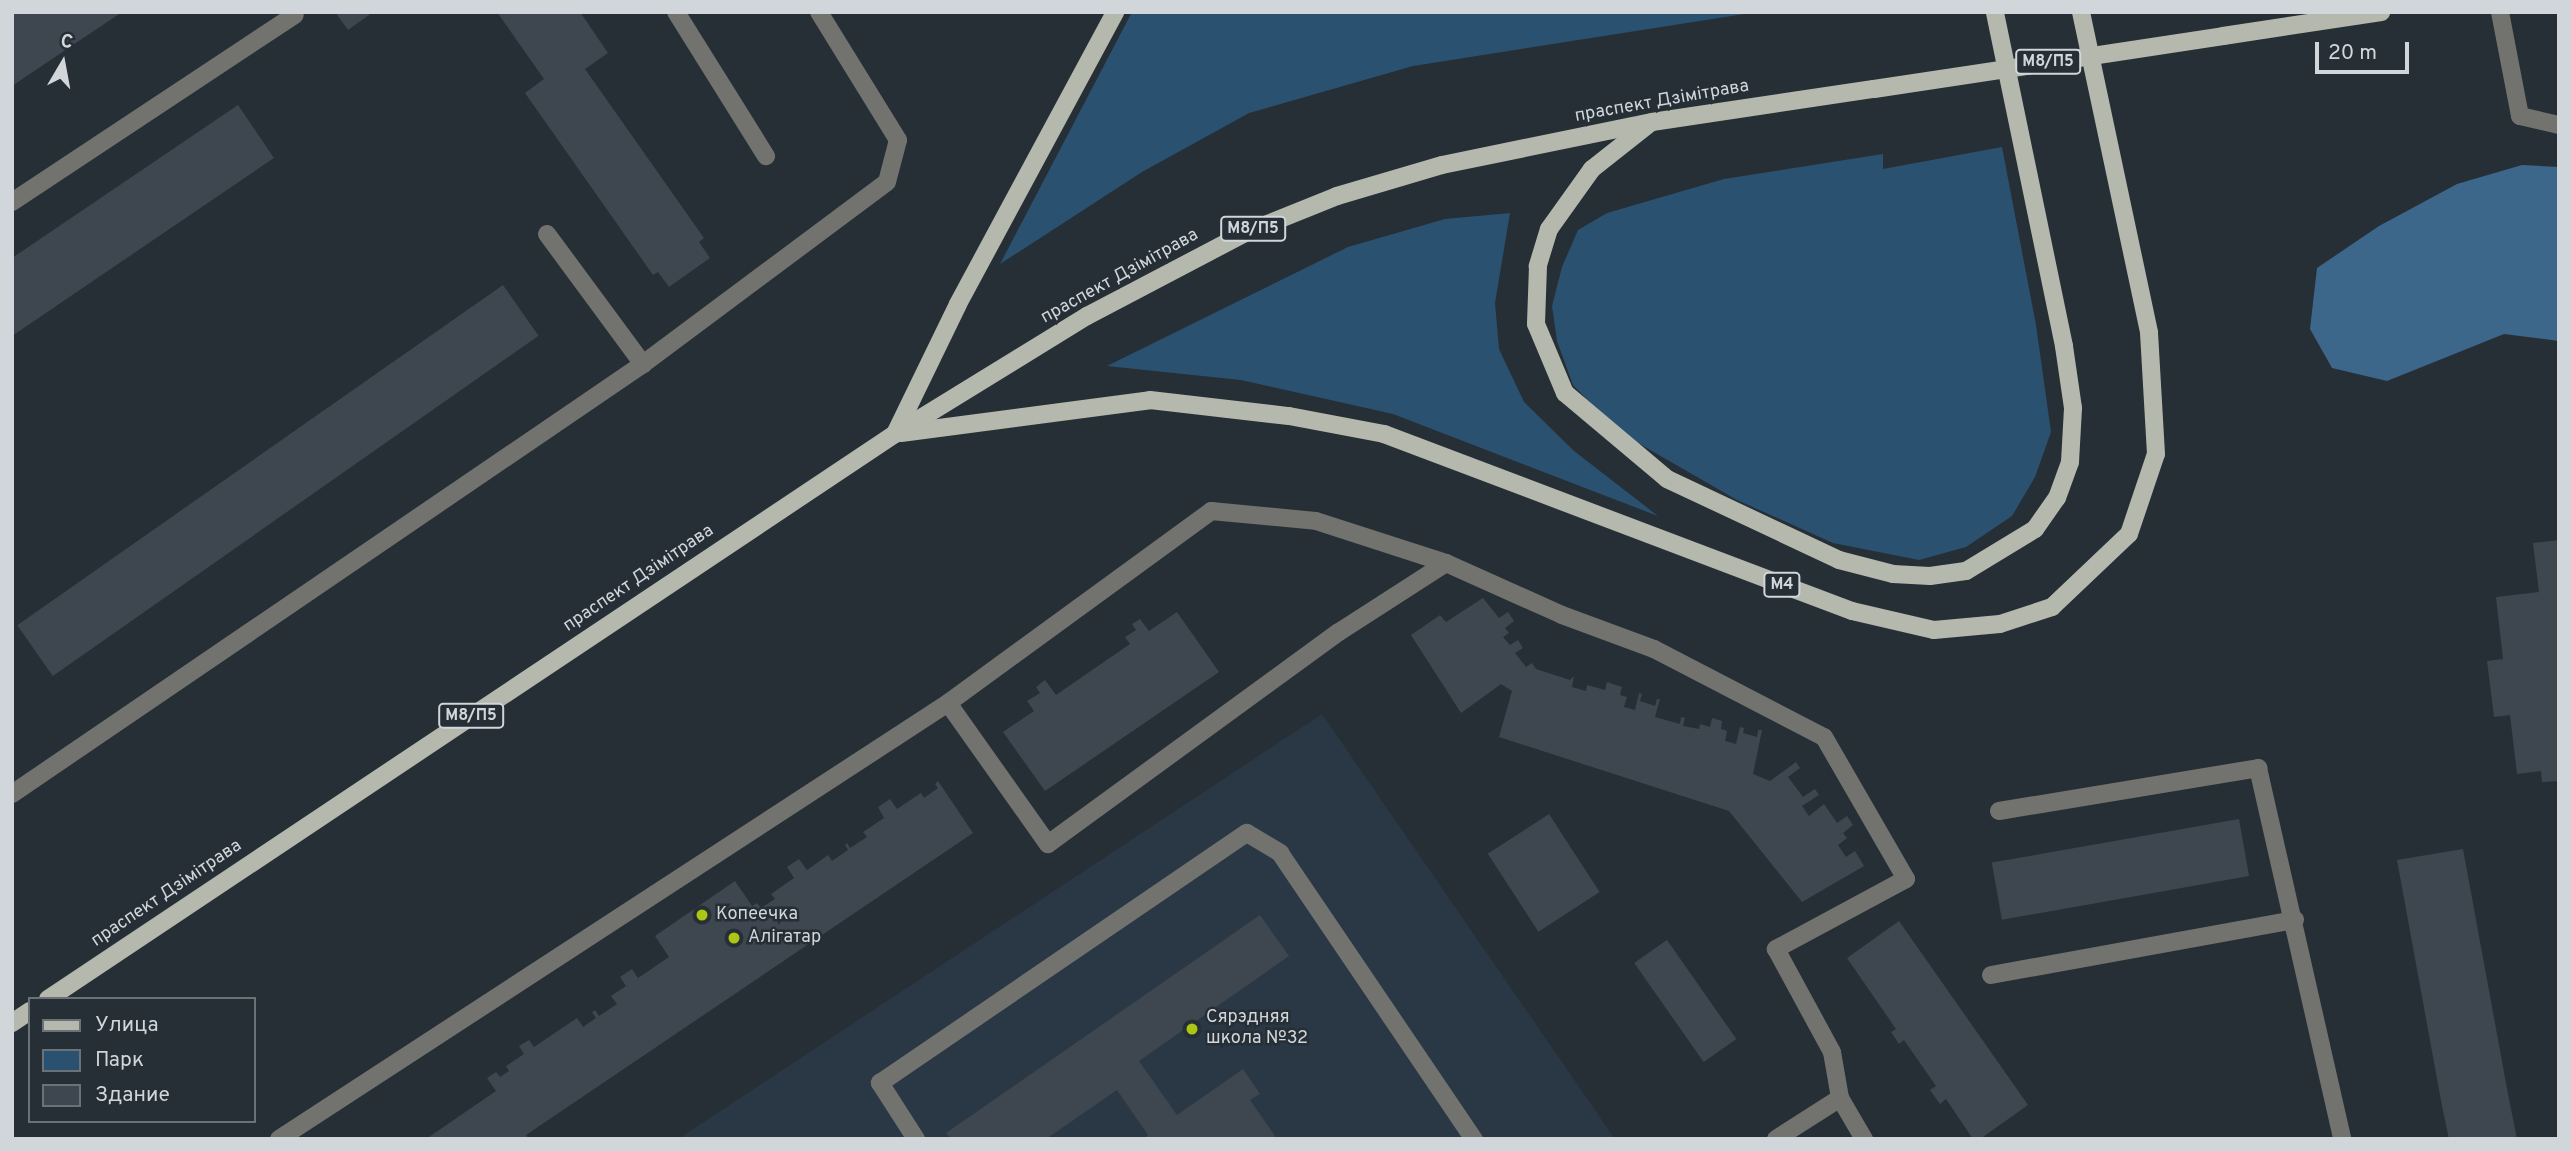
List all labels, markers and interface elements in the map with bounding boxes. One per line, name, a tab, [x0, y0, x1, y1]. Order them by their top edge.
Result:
north arrow	[28, 28, 98, 98]
scale bar	[2319, 28, 2414, 72]
text: С	[59, 29, 75, 55]
text: 20 m	[2328, 40, 2377, 67]
road number: М8/П5	[2015, 50, 2081, 74]
street label: праспект Дзімітрава	[1573, 76, 1751, 128]
road number: М8/П5	[1220, 216, 1286, 242]
street label: праспект Дзімітрава	[1038, 225, 1202, 329]
street label: праспект Дзімітрава	[560, 521, 718, 637]
road number: М4	[1763, 572, 1801, 598]
road number: М8/П5	[438, 704, 504, 729]
street label: праспект Дзімітрава	[88, 836, 246, 952]
place label: Копеечка	[716, 904, 798, 926]
marker: Копеечка	[694, 907, 710, 923]
place label: Алігатар	[748, 927, 821, 949]
marker: Алігатар	[726, 930, 742, 946]
legend	[28, 997, 256, 1123]
place label: Сярэдняя школа №32	[1206, 1008, 1308, 1050]
text: Улица	[95, 1012, 159, 1039]
marker: Сярэдняя школа №32	[1184, 1021, 1200, 1037]
text: Парк	[95, 1047, 144, 1074]
text: Здание	[95, 1082, 170, 1109]

